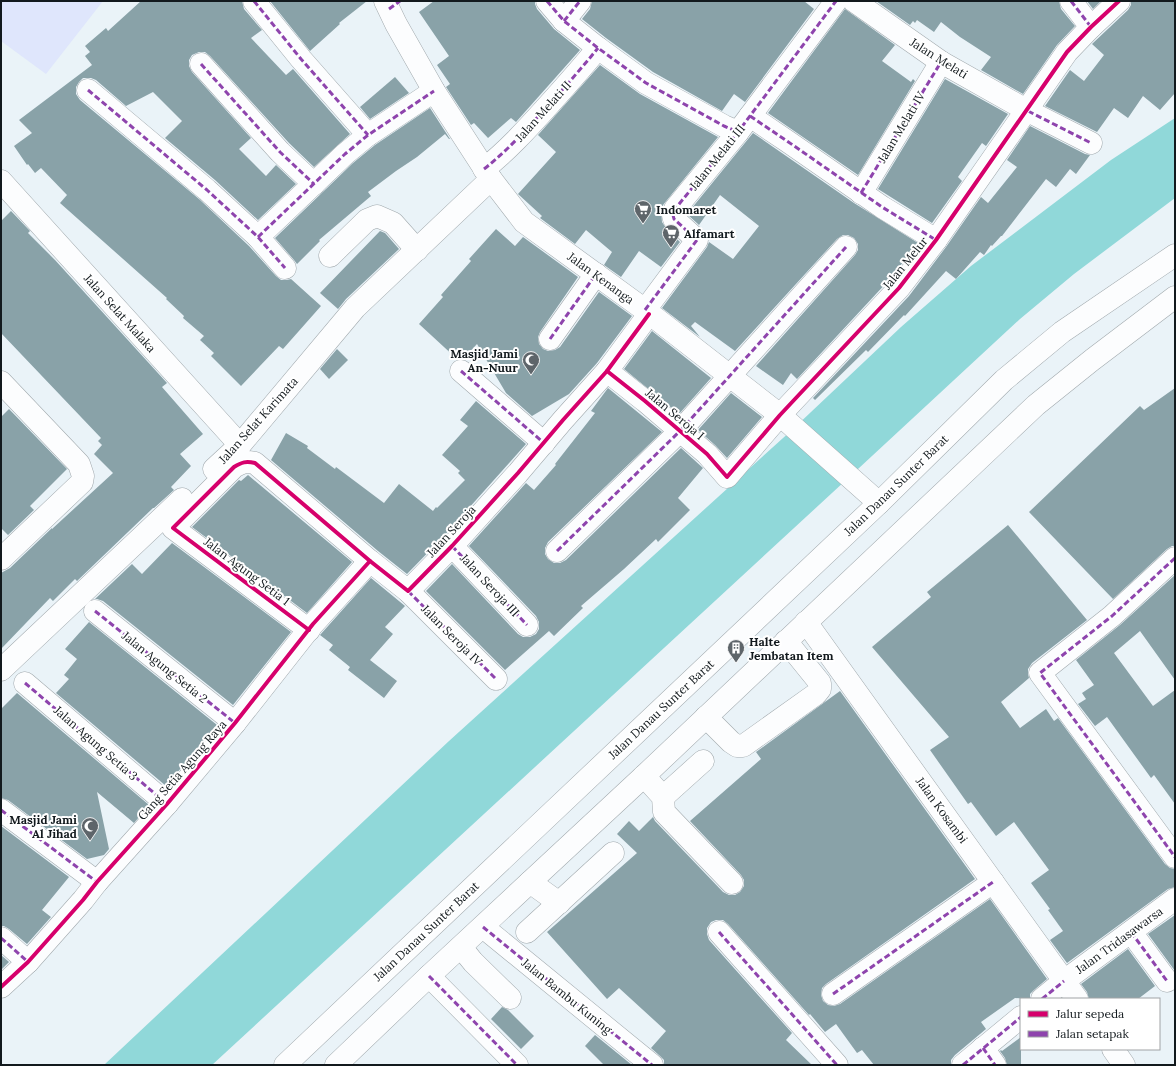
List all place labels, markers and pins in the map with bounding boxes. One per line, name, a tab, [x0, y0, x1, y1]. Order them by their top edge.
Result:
supermarket icon: Indomaret	[633, 199, 653, 224]
place label: Indomaret	[656, 202, 718, 217]
supermarket icon: Alfamart	[661, 223, 681, 248]
place label: Alfamart	[684, 226, 736, 241]
place label: Masjid Jami An-Nuur	[450, 346, 518, 375]
mosque icon: Masjid Jami An-Nuur	[521, 350, 541, 375]
place label: Halte Jembatan Item	[749, 634, 834, 663]
building icon: Halte Jembatan Item	[726, 638, 746, 663]
place label: Masjid Jami Al Jihad	[9, 812, 77, 841]
mosque icon: Masjid Jami Al Jihad	[80, 816, 100, 841]

